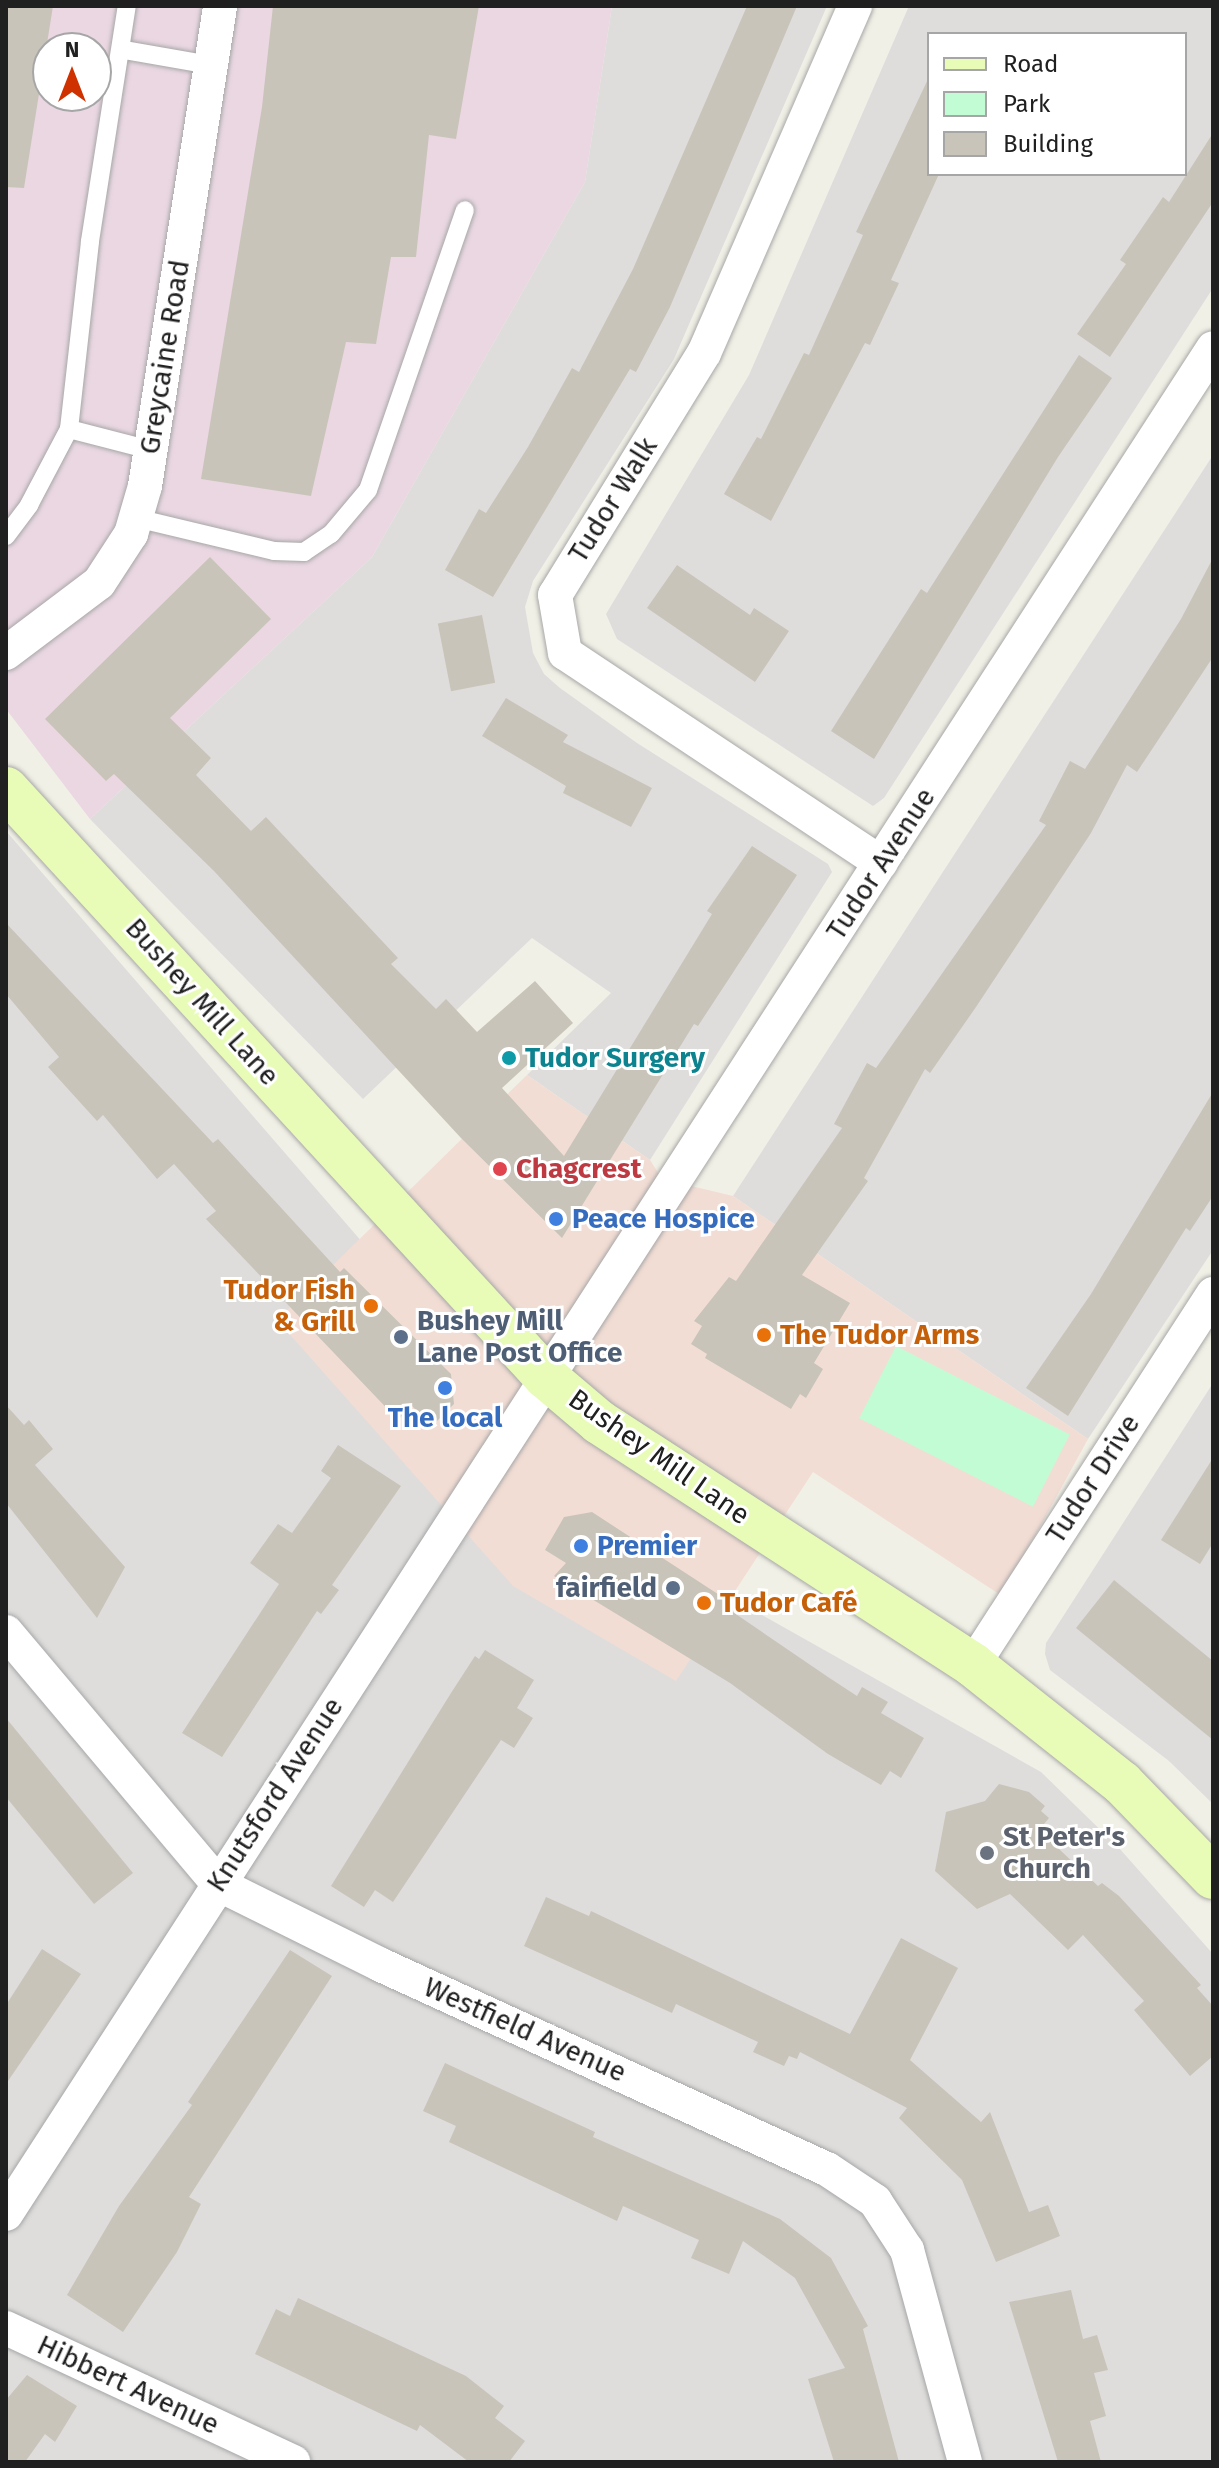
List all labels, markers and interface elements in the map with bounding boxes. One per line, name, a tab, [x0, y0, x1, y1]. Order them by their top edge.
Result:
north arrow	[32, 32, 112, 112]
legend	[927, 32, 1187, 176]
text: N	[65, 36, 79, 63]
text: Road	[1003, 50, 1058, 78]
text: Park	[1003, 90, 1050, 118]
text: Building	[1003, 130, 1093, 158]
street label: Greycaine Road	[133, 257, 197, 457]
street label: Tudor Walk	[561, 431, 665, 569]
street label: Tudor Avenue	[820, 782, 942, 946]
street label: Bushey Mill Lane	[118, 912, 286, 1092]
place label: Tudor Surgery	[525, 1041, 705, 1075]
marker: Tudor Surgery	[500, 1049, 518, 1067]
place label: Chagcrest	[516, 1152, 641, 1186]
marker: Chagcrest	[491, 1160, 509, 1178]
place label: Peace Hospice	[572, 1202, 755, 1236]
marker: Peace Hospice	[547, 1210, 565, 1228]
place label: Tudor Fish & Grill	[224, 1273, 355, 1339]
marker: Tudor Fish & Grill	[362, 1297, 380, 1315]
place label: Bushey Mill Lane Post Office	[417, 1304, 622, 1370]
place label: The Tudor Arms	[780, 1318, 979, 1352]
marker: The Tudor Arms	[755, 1326, 773, 1344]
marker: Bushey Mill Lane Post Office	[392, 1328, 410, 1346]
marker: The local	[436, 1379, 454, 1397]
street label: Bushey Mill Lane	[562, 1382, 756, 1532]
place label: The local	[388, 1401, 502, 1435]
street label: Tudor Drive	[1039, 1408, 1147, 1550]
place label: Premier	[597, 1529, 697, 1563]
marker: Premier	[572, 1537, 590, 1555]
place label: fairfield	[556, 1571, 657, 1605]
marker: fairfield	[664, 1579, 682, 1597]
place label: Tudor Café	[720, 1586, 857, 1620]
marker: Tudor Café	[695, 1594, 713, 1612]
street label: Knutsford Avenue	[200, 1692, 350, 1898]
place label: St Peter's Church	[1003, 1820, 1125, 1886]
marker: St Peter's Church	[978, 1844, 996, 1862]
street label: Westfield Avenue	[419, 1970, 631, 2090]
street label: Hibbert Avenue	[32, 2328, 224, 2442]

